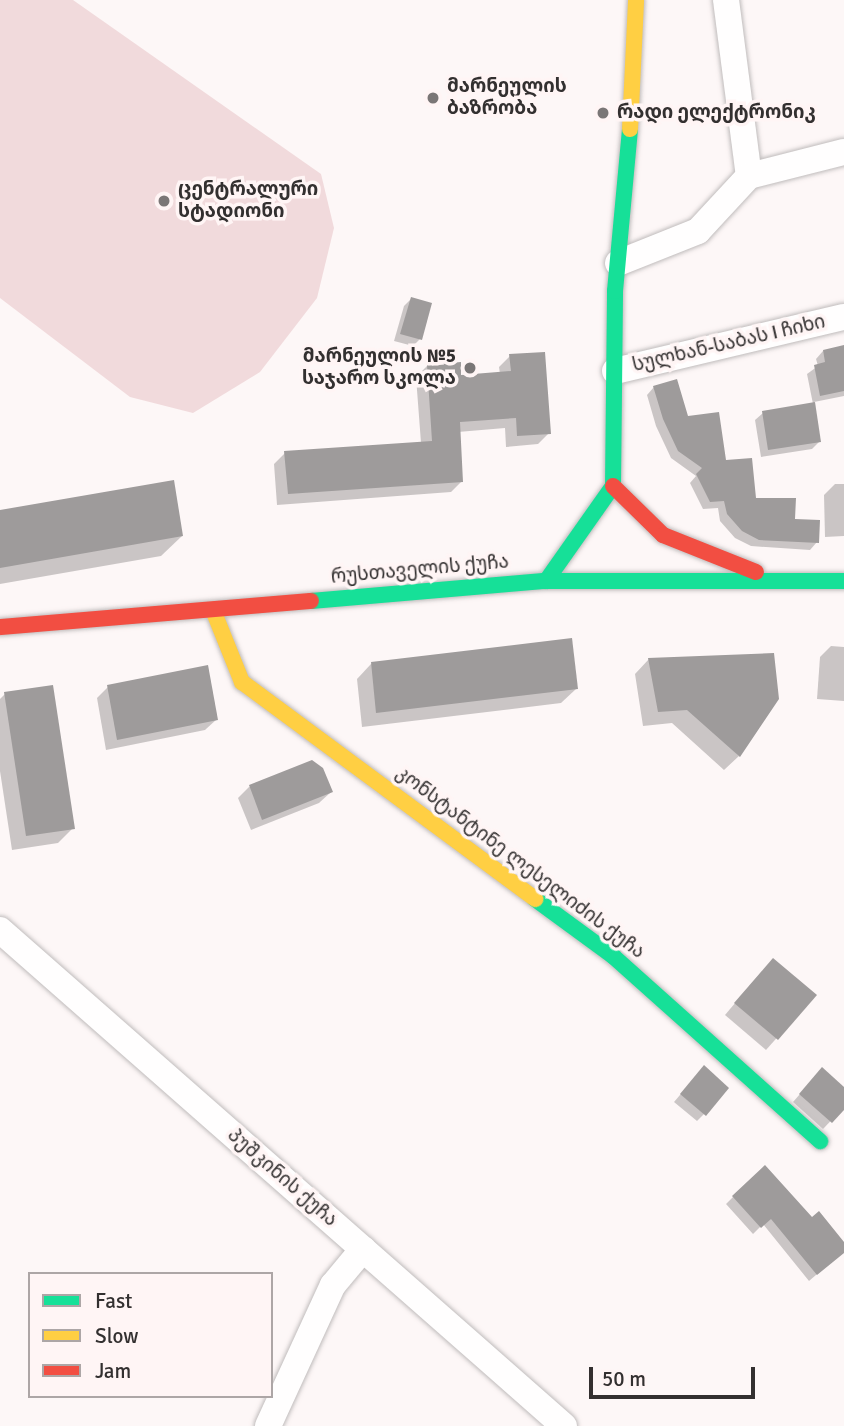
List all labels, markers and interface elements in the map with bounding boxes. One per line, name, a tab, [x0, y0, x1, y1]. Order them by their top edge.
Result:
place label: მარნეულის ბაზრობა	[447, 76, 567, 120]
marker: მარნეულის ბაზრობა	[425, 90, 441, 106]
place label: რადი ელექტრონიკ	[617, 102, 816, 124]
marker: რადი ელექტრონიკ	[595, 105, 611, 121]
place label: ცენტრალური სტადიონი	[178, 179, 318, 223]
marker: ცენტრალური სტადიონი	[156, 193, 172, 209]
street label: სულხან-საბას I ჩიხი	[630, 311, 828, 377]
place label: მარნეულის №5 საჯარო სკოლა	[302, 346, 456, 390]
marker: მარნეულის №5 საჯარო სკოლა	[462, 360, 478, 376]
street label: რუსთაველის ქუჩა	[330, 551, 510, 589]
street label: კონსტანტინე ლესელიძის ქუჩა	[391, 762, 649, 964]
street label: პუშკინის ქუჩა	[222, 1124, 342, 1232]
legend	[28, 1272, 273, 1398]
text: Fast	[95, 1288, 132, 1314]
text: Slow	[95, 1323, 139, 1349]
scale bar	[592, 1352, 758, 1396]
text: Jam	[95, 1358, 131, 1384]
text: 50 m	[602, 1366, 646, 1392]

